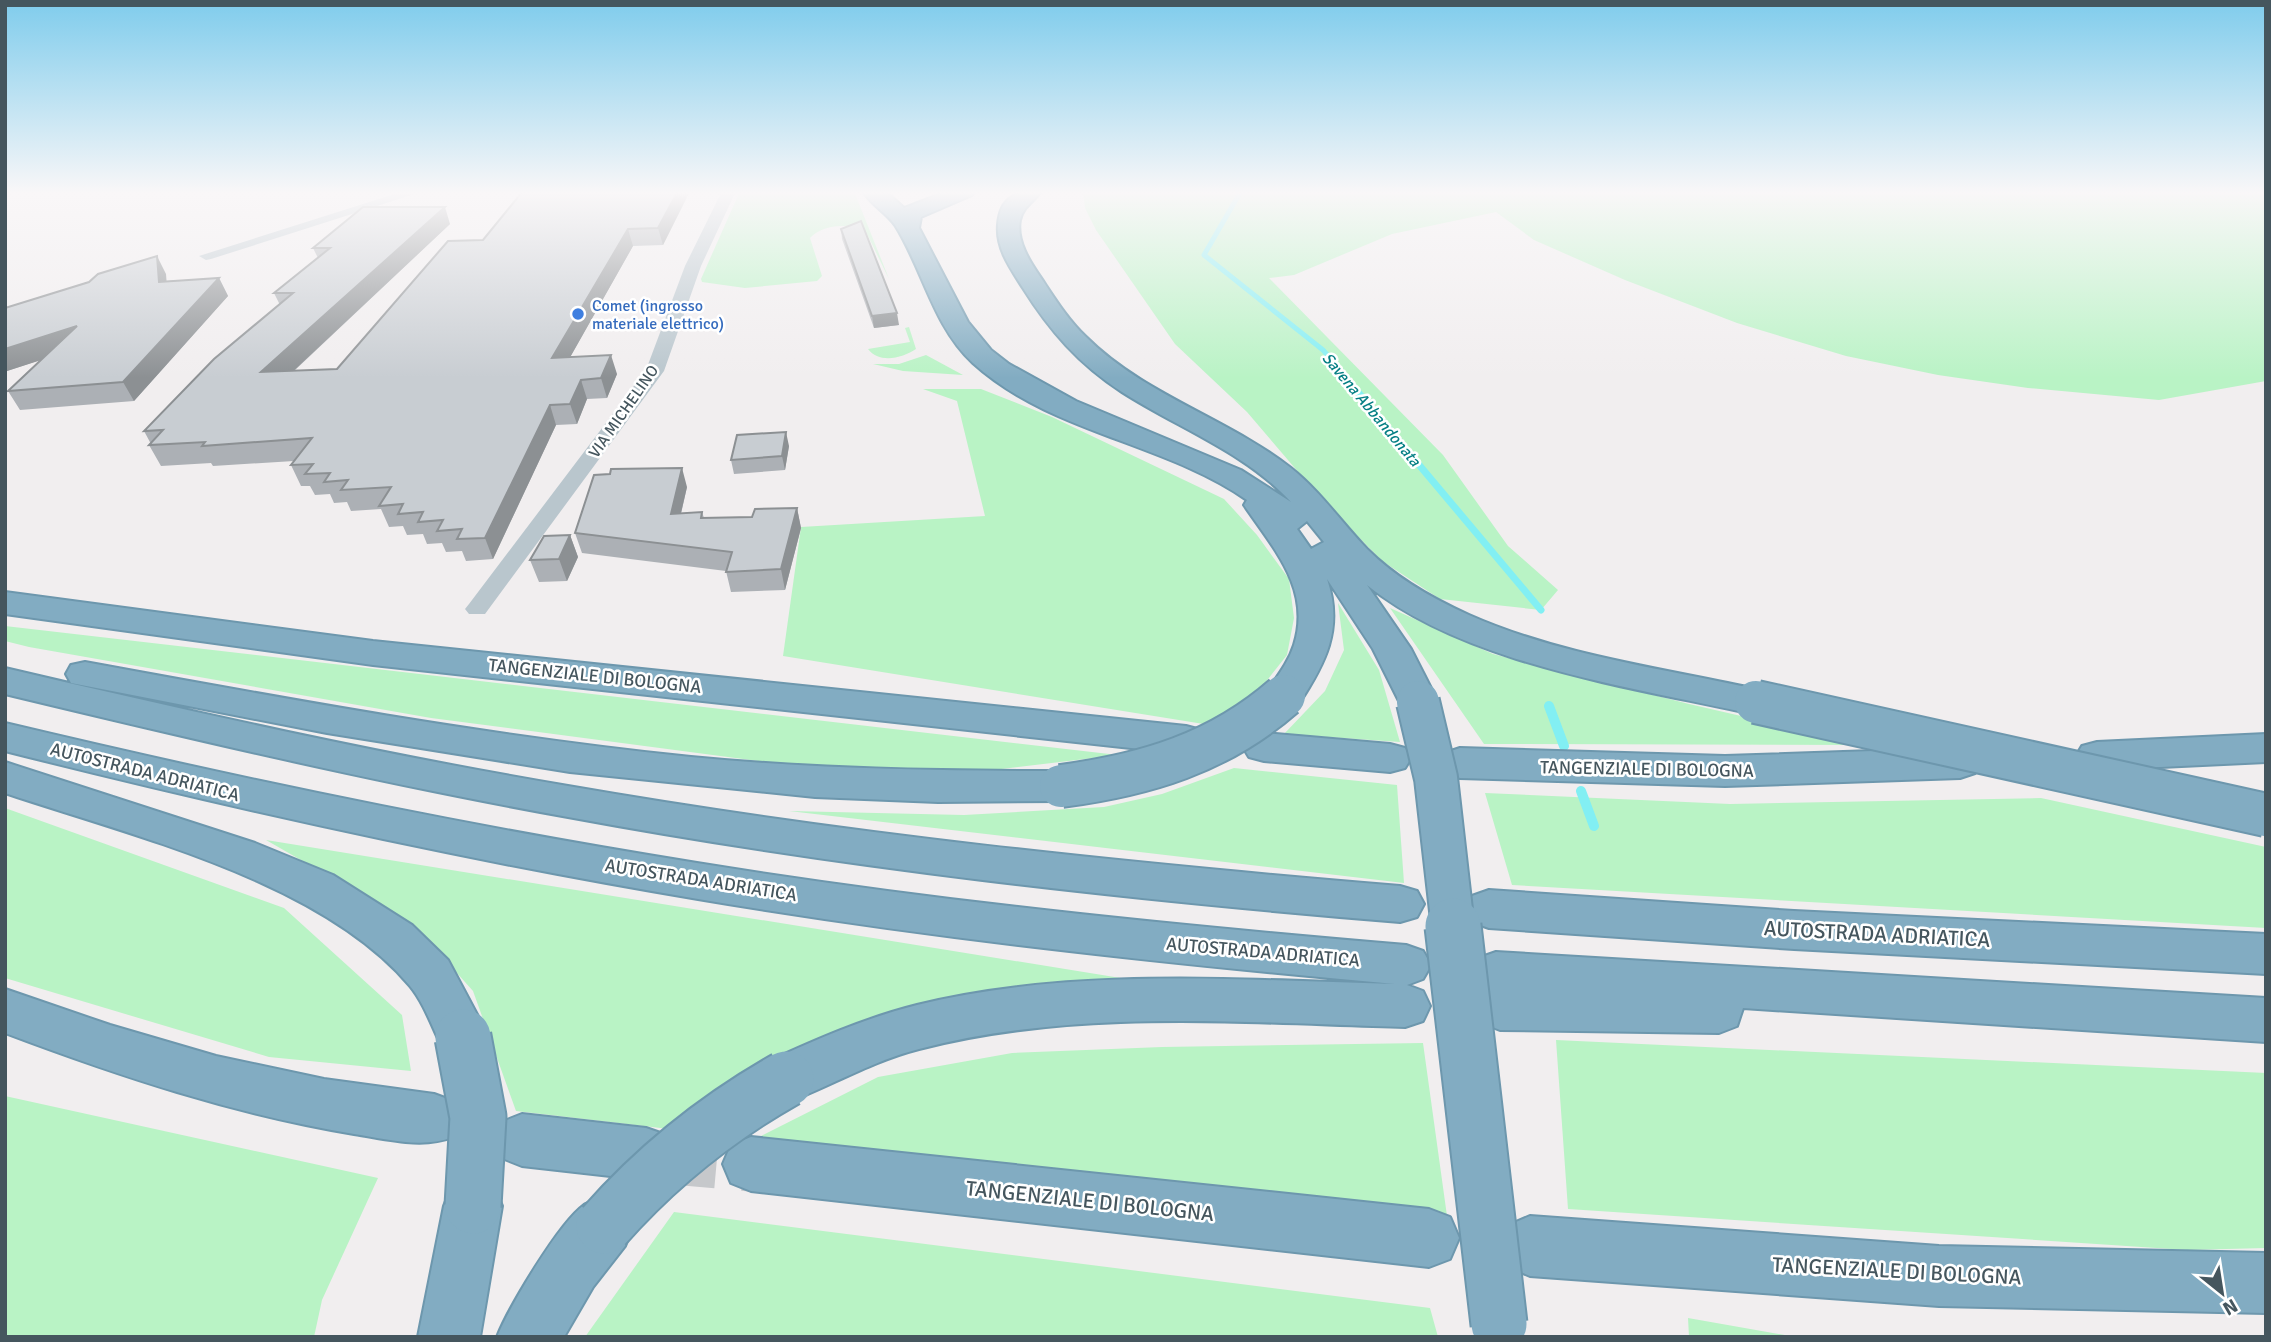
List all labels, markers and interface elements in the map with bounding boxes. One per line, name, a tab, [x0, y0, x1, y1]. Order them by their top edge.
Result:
place label: Comet (ingrosso materiale elettrico)	[592, 296, 724, 334]
marker: Comet (ingrosso materiale elettrico)	[570, 306, 586, 322]
water label: Savena Abbandonata	[1318, 348, 1425, 471]
street label: VIA MICHELINO	[584, 361, 663, 462]
street label: TANGENZIALE DI BOLOGNA	[488, 654, 702, 698]
street label: AUTOSTRADA ADRIATICA	[48, 738, 242, 806]
street label: TANGENZIALE DI BOLOGNA	[1540, 756, 1754, 782]
street label: AUTOSTRADA ADRIATICA	[603, 854, 799, 906]
street label: AUTOSTRADA ADRIATICA	[1763, 915, 1991, 953]
street label: AUTOSTRADA ADRIATICA	[1165, 933, 1361, 971]
street label: TANGENZIALE DI BOLOGNA	[965, 1175, 1216, 1227]
street label: TANGENZIALE DI BOLOGNA	[1772, 1251, 2022, 1291]
north arrow	[2187, 1258, 2257, 1328]
text: N	[2218, 1293, 2242, 1321]

